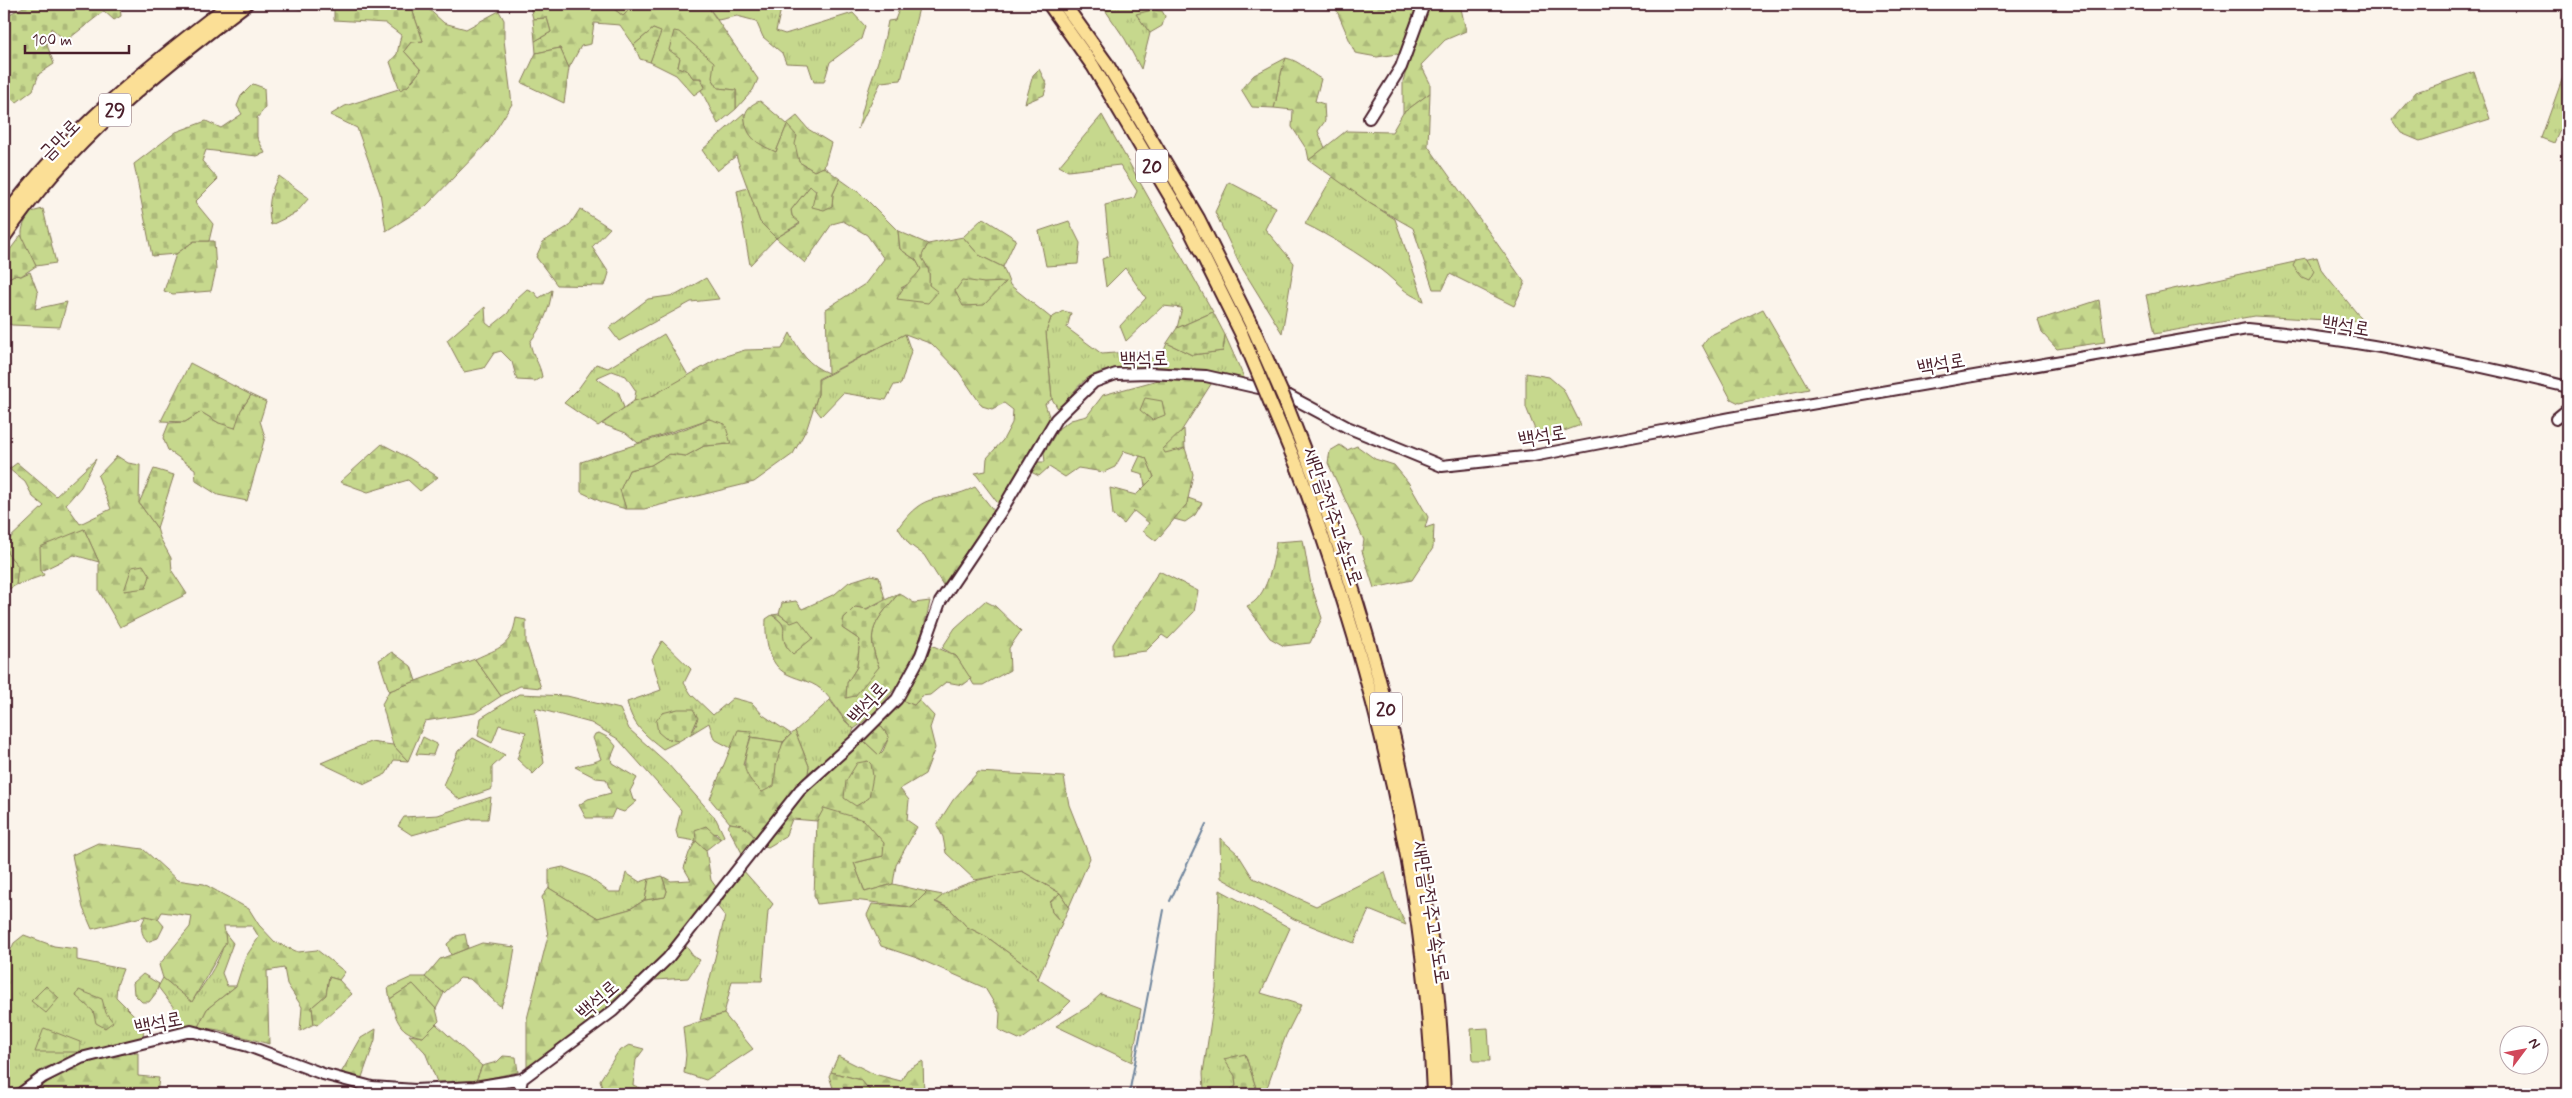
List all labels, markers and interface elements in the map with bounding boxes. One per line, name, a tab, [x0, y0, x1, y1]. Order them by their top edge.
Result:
scale bar	[25, 22, 129, 54]
text: 100 m	[32, 31, 72, 51]
road number: 29	[99, 94, 131, 126]
street label: 금만로	[34, 113, 87, 167]
road number: 20	[1136, 150, 1168, 182]
street label: 백석로	[2320, 309, 2372, 344]
street label: 백석로	[1120, 346, 1168, 373]
street label: 백석로	[1915, 347, 1967, 382]
street label: 백석로	[1516, 419, 1568, 454]
street label: 새만금전주고속도로	[1296, 444, 1369, 589]
street label: 백석로	[842, 676, 894, 730]
road number: 20	[1370, 692, 1402, 726]
street label: 새만금전주고속도로	[1406, 839, 1455, 986]
street label: 백석로	[571, 974, 625, 1026]
street label: 백석로	[132, 1006, 185, 1041]
north arrow	[2500, 1026, 2550, 1076]
text: N	[2524, 1035, 2544, 1052]

